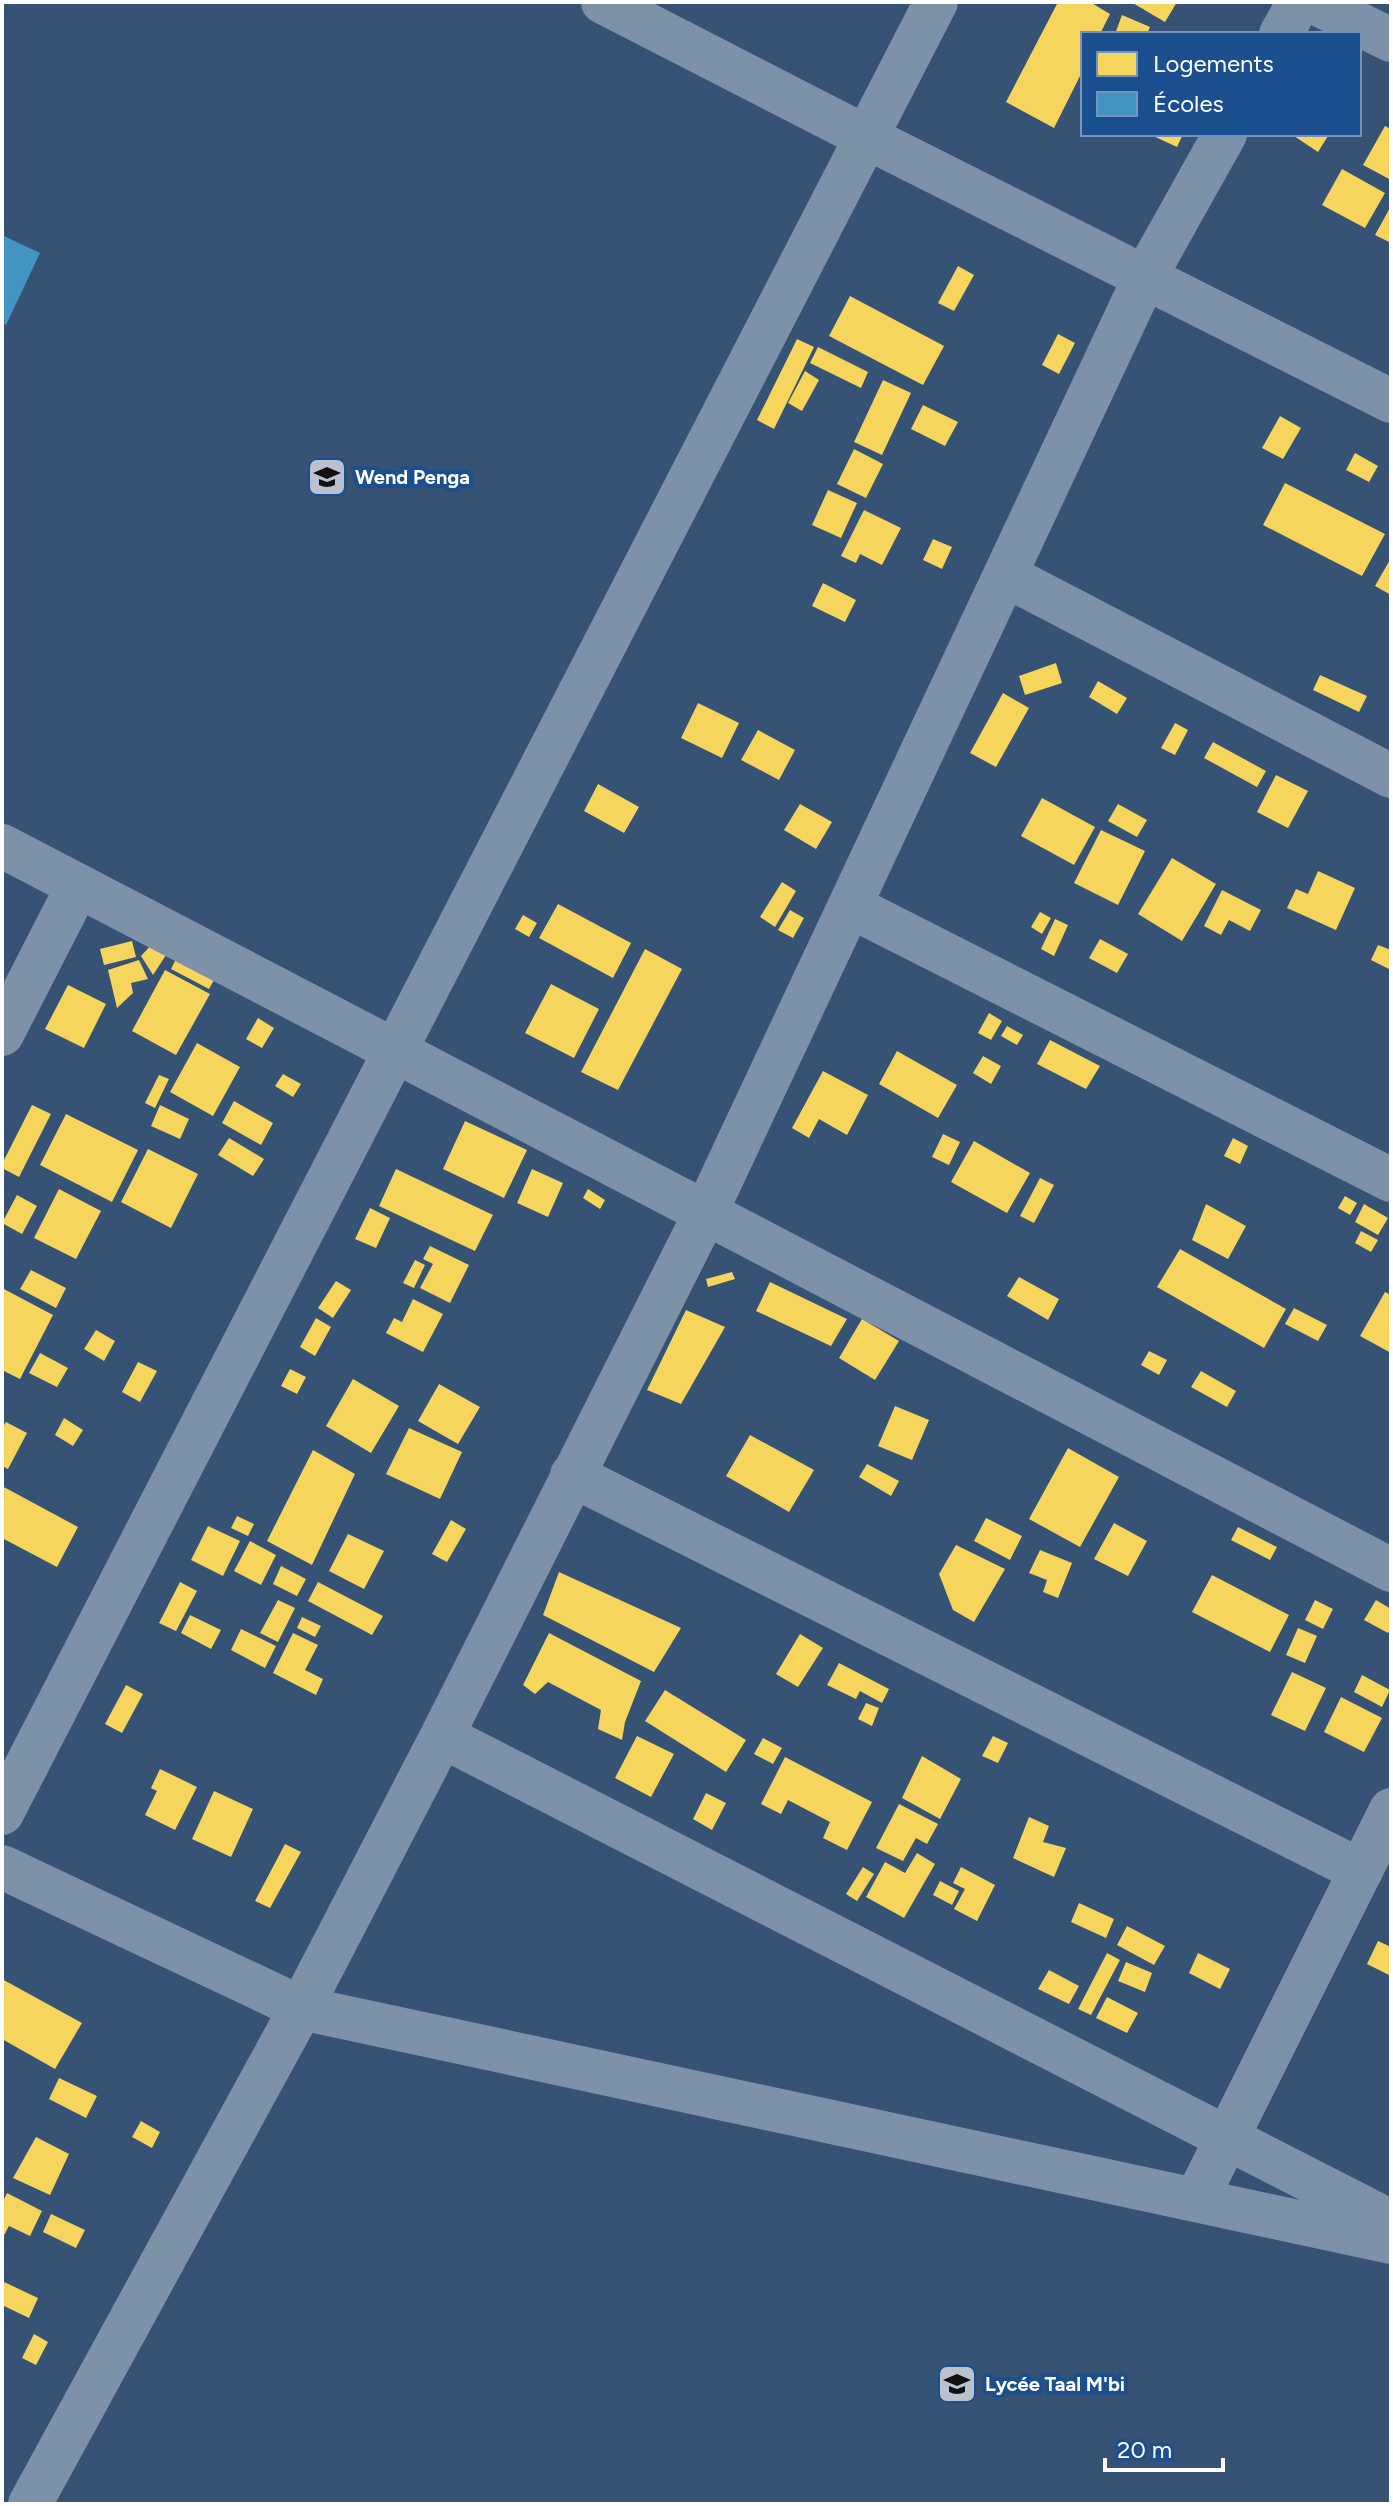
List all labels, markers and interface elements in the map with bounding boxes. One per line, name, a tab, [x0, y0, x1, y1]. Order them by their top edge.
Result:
legend	[1081, 32, 1361, 136]
text: Logements	[1153, 49, 1274, 78]
text: Écoles	[1153, 89, 1224, 118]
school or university icon: Wend Penga	[306, 456, 348, 498]
place label: Wend Penga	[355, 465, 470, 489]
school or university icon: Lycée Taal M'bi	[936, 2363, 978, 2405]
place label: Lycée Taal M'bi	[985, 2372, 1125, 2396]
scale bar	[1105, 2422, 1223, 2472]
text: 20 m	[1117, 2435, 1172, 2464]

